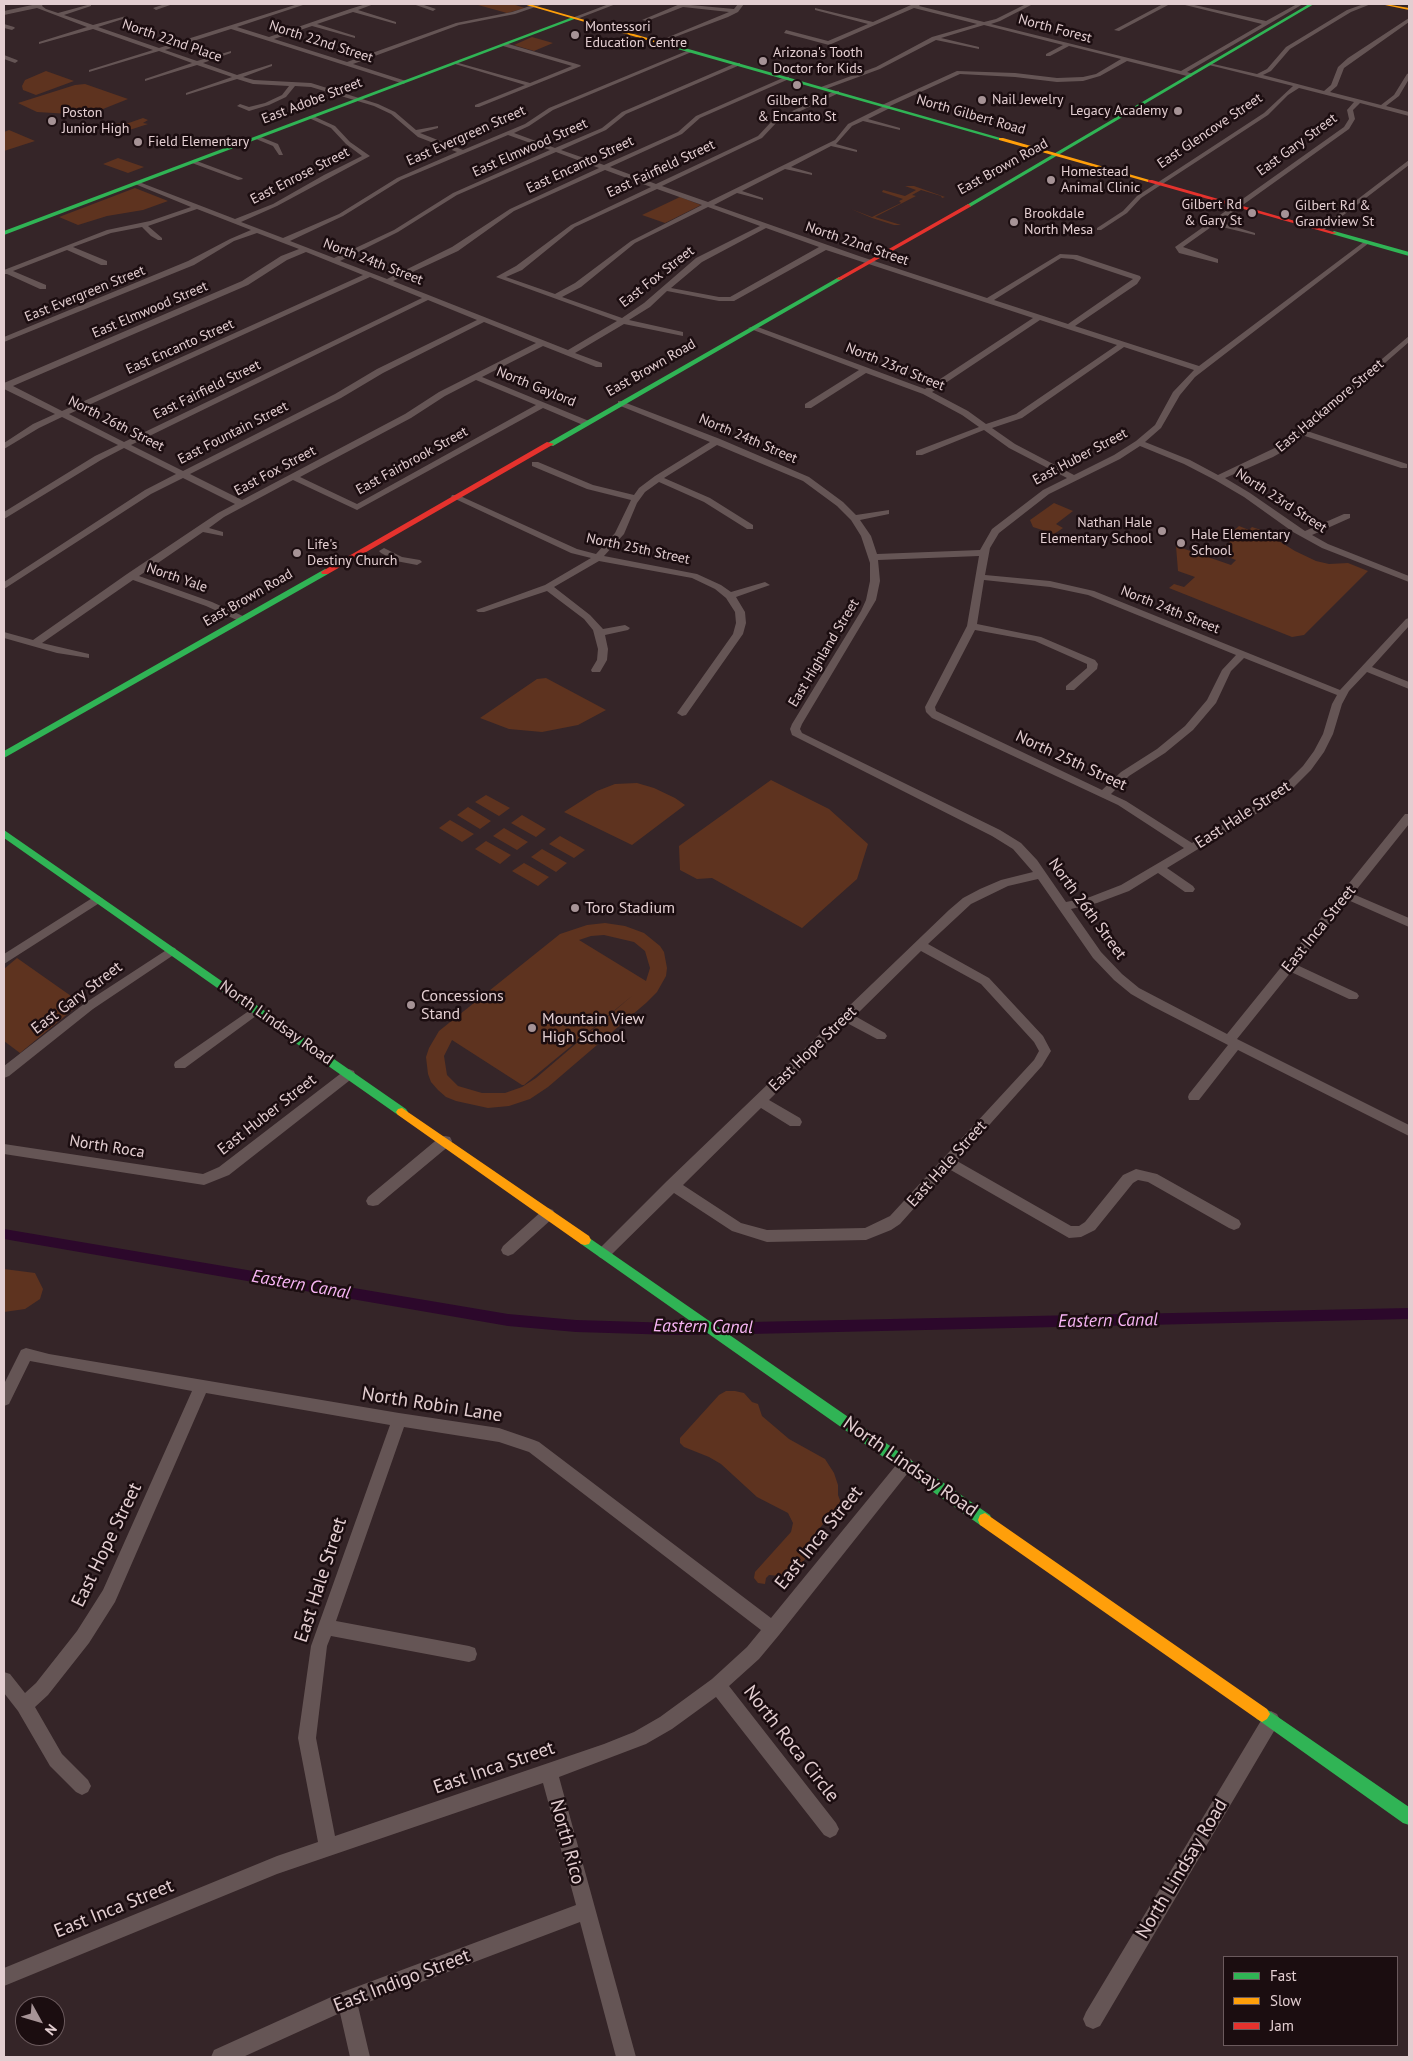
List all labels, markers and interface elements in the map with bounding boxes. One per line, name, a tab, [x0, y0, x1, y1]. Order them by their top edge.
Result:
street label: North Forest	[1016, 11, 1094, 47]
street label: North 22nd Place	[120, 16, 224, 66]
street label: North 22nd Street	[267, 17, 375, 67]
place label: Montessori Education Centre	[585, 19, 687, 52]
marker: Montessori Education Centre	[569, 29, 581, 41]
place label: Arizona's Tooth Doctor for Kids	[773, 45, 863, 78]
marker: Arizona's Tooth Doctor for Kids	[757, 55, 769, 67]
street label: East Adobe Street	[259, 74, 365, 128]
marker: Gilbert Rd & Encanto St	[791, 79, 803, 91]
street label: East Glencove Street	[1154, 90, 1266, 172]
street label: North Gilbert Road	[915, 91, 1027, 139]
place label: Nail Jewelry	[992, 92, 1064, 108]
place label: Gilbert Rd & Encanto St	[757, 93, 837, 125]
marker: Nail Jewelry	[976, 94, 988, 106]
street label: East Evergreen Street	[404, 102, 528, 170]
place label: Legacy Academy	[1070, 103, 1168, 119]
place label: Poston Junior High	[62, 105, 129, 138]
marker: Legacy Academy	[1172, 105, 1184, 117]
street label: East Gary Street	[1254, 110, 1340, 180]
marker: Poston Junior High	[46, 115, 58, 127]
street label: East Elmwood Street	[470, 115, 590, 181]
street label: East Encanto Street	[524, 133, 636, 197]
place label: Field Elementary	[148, 134, 249, 150]
street label: East Brown Road	[955, 135, 1051, 199]
marker: Field Elementary	[132, 136, 144, 148]
street label: East Fairfield Street	[604, 137, 718, 201]
street label: East Enrose Street	[248, 144, 352, 208]
place label: Homestead Animal Clinic	[1061, 164, 1140, 196]
marker: Homestead Animal Clinic	[1045, 174, 1057, 186]
place label: Gilbert Rd & Gary St	[1181, 197, 1242, 230]
place label: Gilbert Rd & Grandview St	[1295, 198, 1374, 230]
place label: Brookdale North Mesa	[1024, 206, 1093, 238]
marker: Gilbert Rd & Gary St	[1246, 207, 1258, 219]
marker: Gilbert Rd & Grandview St	[1279, 208, 1291, 220]
marker: Brookdale North Mesa	[1008, 216, 1020, 228]
street label: North 22nd Street	[803, 218, 911, 270]
street label: North 24th Street	[321, 235, 425, 289]
street label: East Fox Street	[616, 243, 698, 311]
street label: East Evergreen Street	[22, 262, 148, 326]
street label: East Elmwood Street	[90, 278, 210, 342]
street label: East Encanto Street	[123, 316, 237, 378]
street label: East Brown Road	[603, 336, 699, 400]
street label: North 23rd Street	[843, 339, 947, 395]
street label: East Hackamore Street	[1273, 356, 1387, 456]
street label: East Fairfield Street	[151, 357, 263, 423]
street label: North Gaylord	[494, 363, 578, 411]
street label: North 26th Street	[65, 393, 167, 455]
street label: East Fountain Street	[175, 398, 291, 468]
street label: North 24th Street	[696, 411, 800, 467]
street label: East Fairbrook Street	[353, 423, 471, 499]
street label: East Huber Street	[1030, 425, 1130, 489]
street label: East Fox Street	[231, 442, 319, 500]
street label: North 23rd Street	[1232, 465, 1330, 537]
place label: Nathan Hale Elementary School	[1040, 515, 1152, 548]
marker: Nathan Hale Elementary School	[1156, 525, 1168, 537]
place label: Hale Elementary School	[1191, 527, 1290, 560]
street label: North 25th Street	[585, 530, 691, 568]
place label: Life's Destiny Church	[307, 537, 398, 570]
marker: Hale Elementary School	[1175, 537, 1187, 549]
marker: Life's Destiny Church	[291, 547, 303, 559]
street label: North Yale	[144, 560, 210, 596]
street label: East Brown Road	[200, 566, 296, 630]
street label: North 24th Street	[1118, 582, 1222, 638]
street label: East Highland Street	[785, 596, 863, 710]
street label: North 25th Street	[1012, 727, 1130, 795]
street label: East Hale Street	[1192, 777, 1294, 853]
street label: North 26th Street	[1044, 855, 1130, 963]
street label: East Inca Street	[1278, 882, 1360, 976]
place label: Toro Stadium	[585, 898, 675, 918]
marker: Toro Stadium	[569, 902, 581, 914]
street label: East Gary Street	[28, 958, 126, 1038]
street label: North Lindsay Road	[216, 977, 336, 1069]
place label: Concessions Stand	[421, 986, 504, 1024]
marker: Concessions Stand	[405, 999, 417, 1011]
street label: East Hope Street	[765, 1002, 861, 1096]
place label: Mountain View High School	[542, 1009, 644, 1047]
marker: Mountain View High School	[526, 1022, 538, 1034]
street label: East Huber Street	[214, 1071, 320, 1159]
street label: East Hale Street	[903, 1117, 991, 1211]
street label: North Roca	[68, 1132, 146, 1162]
water label: Eastern Canal	[250, 1266, 352, 1304]
water label: Eastern Canal	[1058, 1309, 1158, 1333]
water label: Eastern Canal	[653, 1315, 753, 1339]
street label: North Robin Lane	[360, 1383, 504, 1427]
street label: North Lindsay Road	[838, 1412, 982, 1522]
street label: East Hope Street	[67, 1479, 147, 1611]
street label: East Inca Street	[770, 1482, 868, 1594]
street label: East Hale Street	[290, 1515, 352, 1645]
street label: North Roca Circle	[738, 1681, 844, 1807]
street label: East Inca Street	[430, 1737, 558, 1799]
street label: North Lindsay Road	[1131, 1795, 1233, 1943]
street label: North Rico	[545, 1797, 589, 1887]
street label: East Inca Street	[51, 1875, 177, 1943]
street label: East Indigo Street	[331, 1944, 473, 2018]
legend	[1223, 1956, 1398, 2046]
text: Fast	[1270, 1966, 1297, 1985]
text: Slow	[1270, 1991, 1301, 2010]
north arrow	[15, 1996, 65, 2046]
text: Jam	[1270, 2016, 1294, 2035]
text: N	[41, 2021, 61, 2039]

